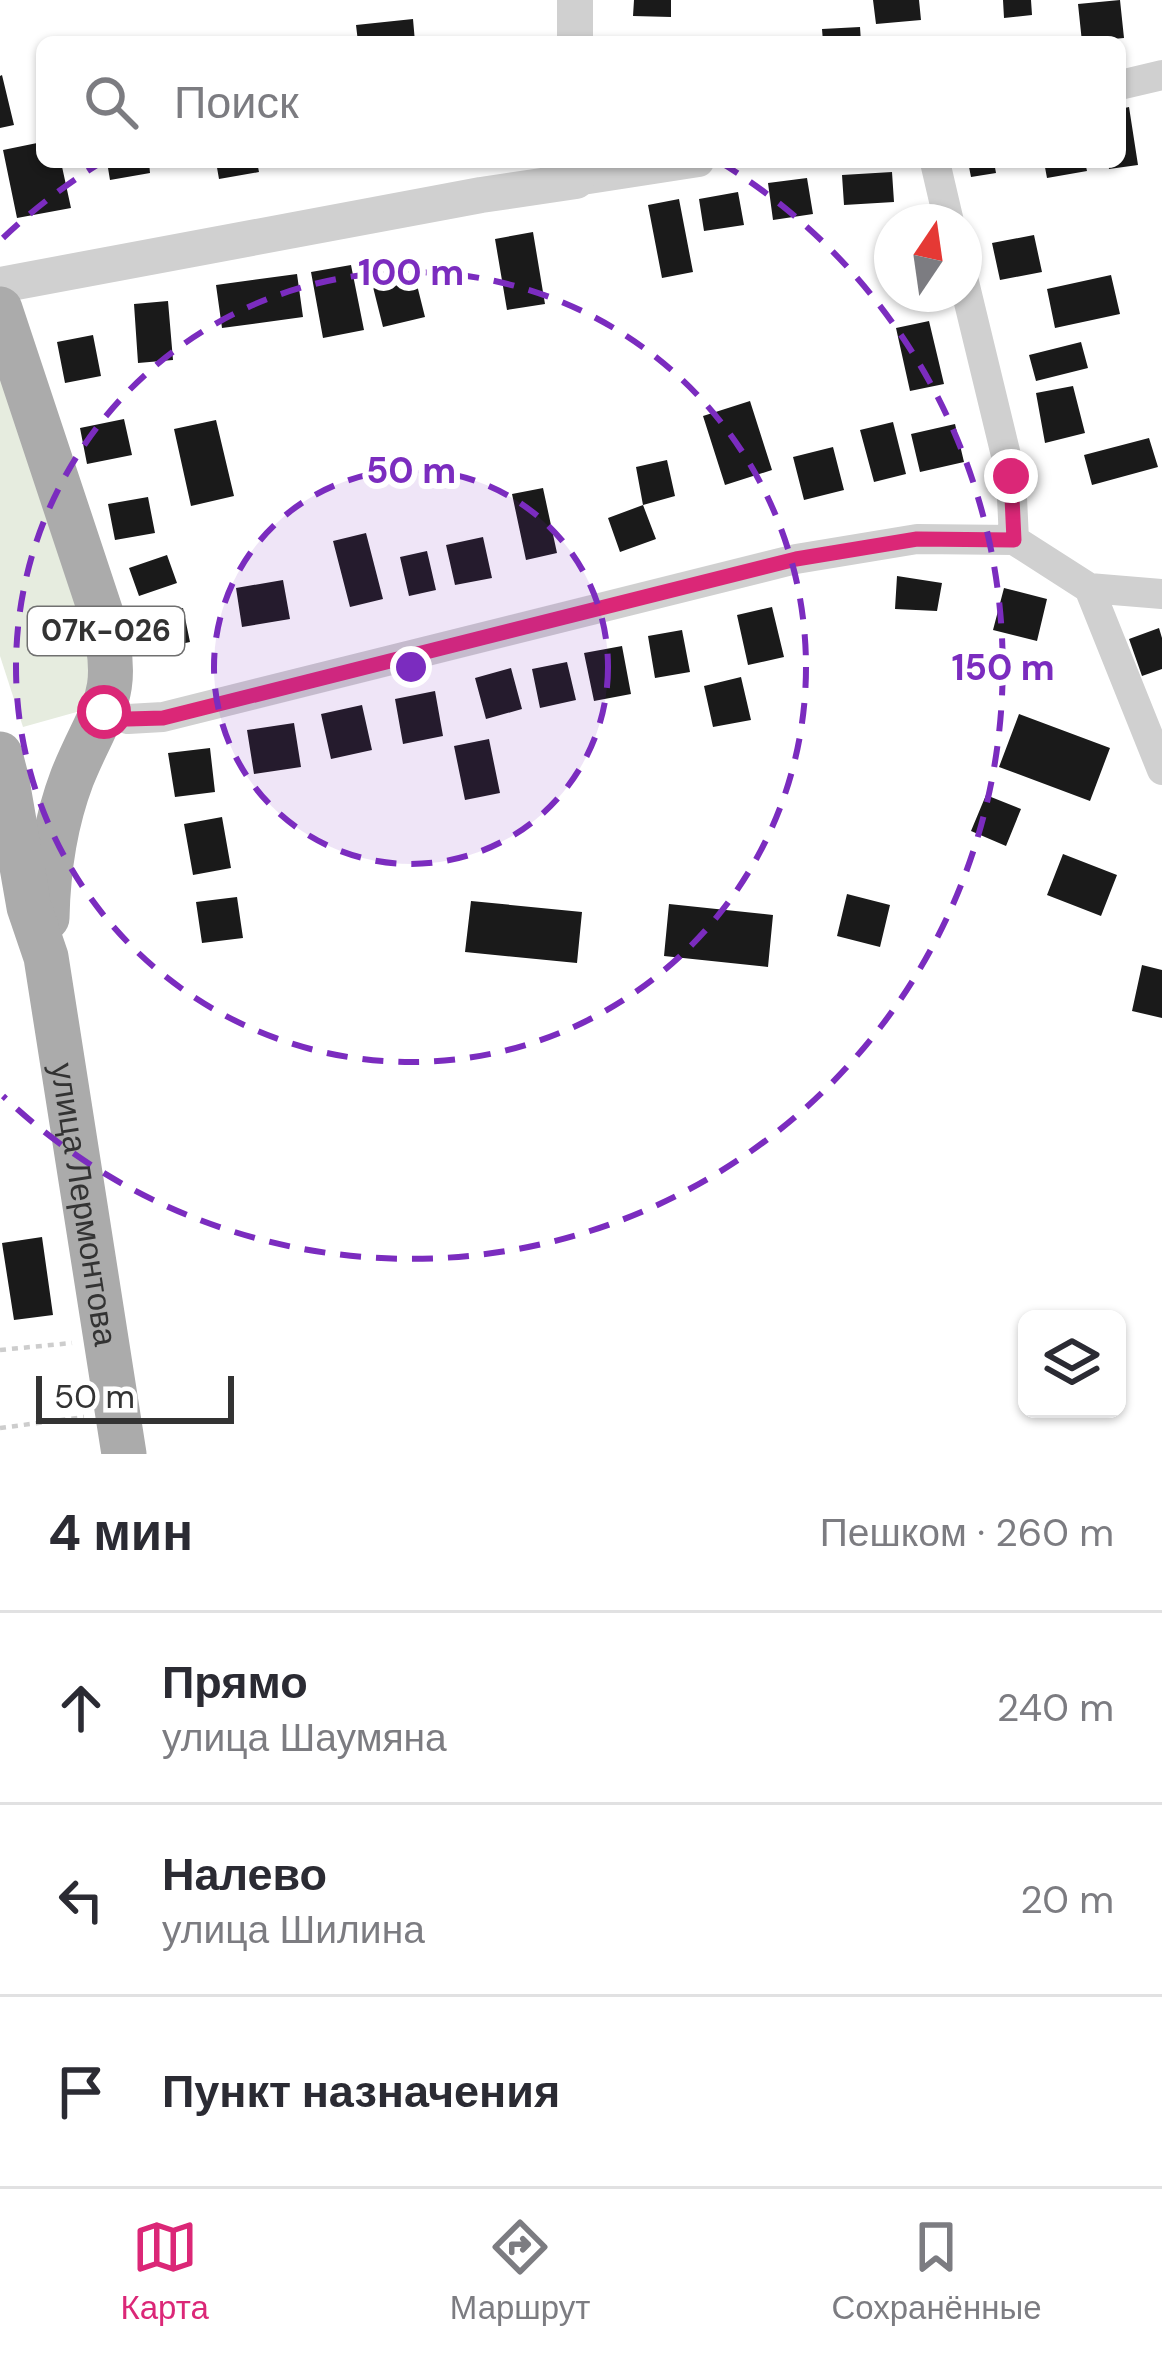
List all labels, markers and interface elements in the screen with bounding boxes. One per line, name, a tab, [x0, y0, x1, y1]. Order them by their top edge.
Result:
search box	[36, 36, 1126, 168]
icon: search	[78, 69, 144, 135]
text: Поиск	[174, 73, 299, 132]
north arrow	[874, 204, 982, 312]
text: 100 m	[358, 249, 464, 296]
text: 50 m	[366, 447, 456, 494]
route end	[984, 449, 1038, 503]
road number: 07К-026	[28, 607, 184, 655]
text: 150 m	[951, 644, 1055, 691]
centre of rings	[390, 646, 432, 688]
route start	[77, 685, 131, 739]
street label: улица Лермонтова	[41, 1060, 128, 1350]
map controls	[1018, 1310, 1126, 1418]
button: layers	[1018, 1310, 1126, 1418]
scale bar	[36, 1370, 234, 1423]
text: 50 m	[54, 1375, 135, 1418]
text: 4 мин	[48, 1499, 193, 1566]
text: Пешком · 260 m	[820, 1507, 1114, 1558]
text: Прямо	[162, 1653, 308, 1712]
icon: ahead	[48, 1675, 114, 1741]
text: 240 m	[997, 1682, 1114, 1733]
text: улица Шаумяна	[162, 1712, 447, 1763]
text: Налево	[162, 1845, 327, 1904]
icon: left	[48, 1867, 114, 1933]
text: 20 m	[1020, 1874, 1114, 1925]
text: улица Шилина	[162, 1904, 425, 1955]
icon: arrive	[48, 2059, 114, 2125]
text: Пункт назначения	[162, 2062, 560, 2121]
tab: Карта	[120, 2214, 209, 2329]
tab: Маршрут	[450, 2214, 590, 2329]
tab: Сохранённые	[831, 2214, 1042, 2329]

